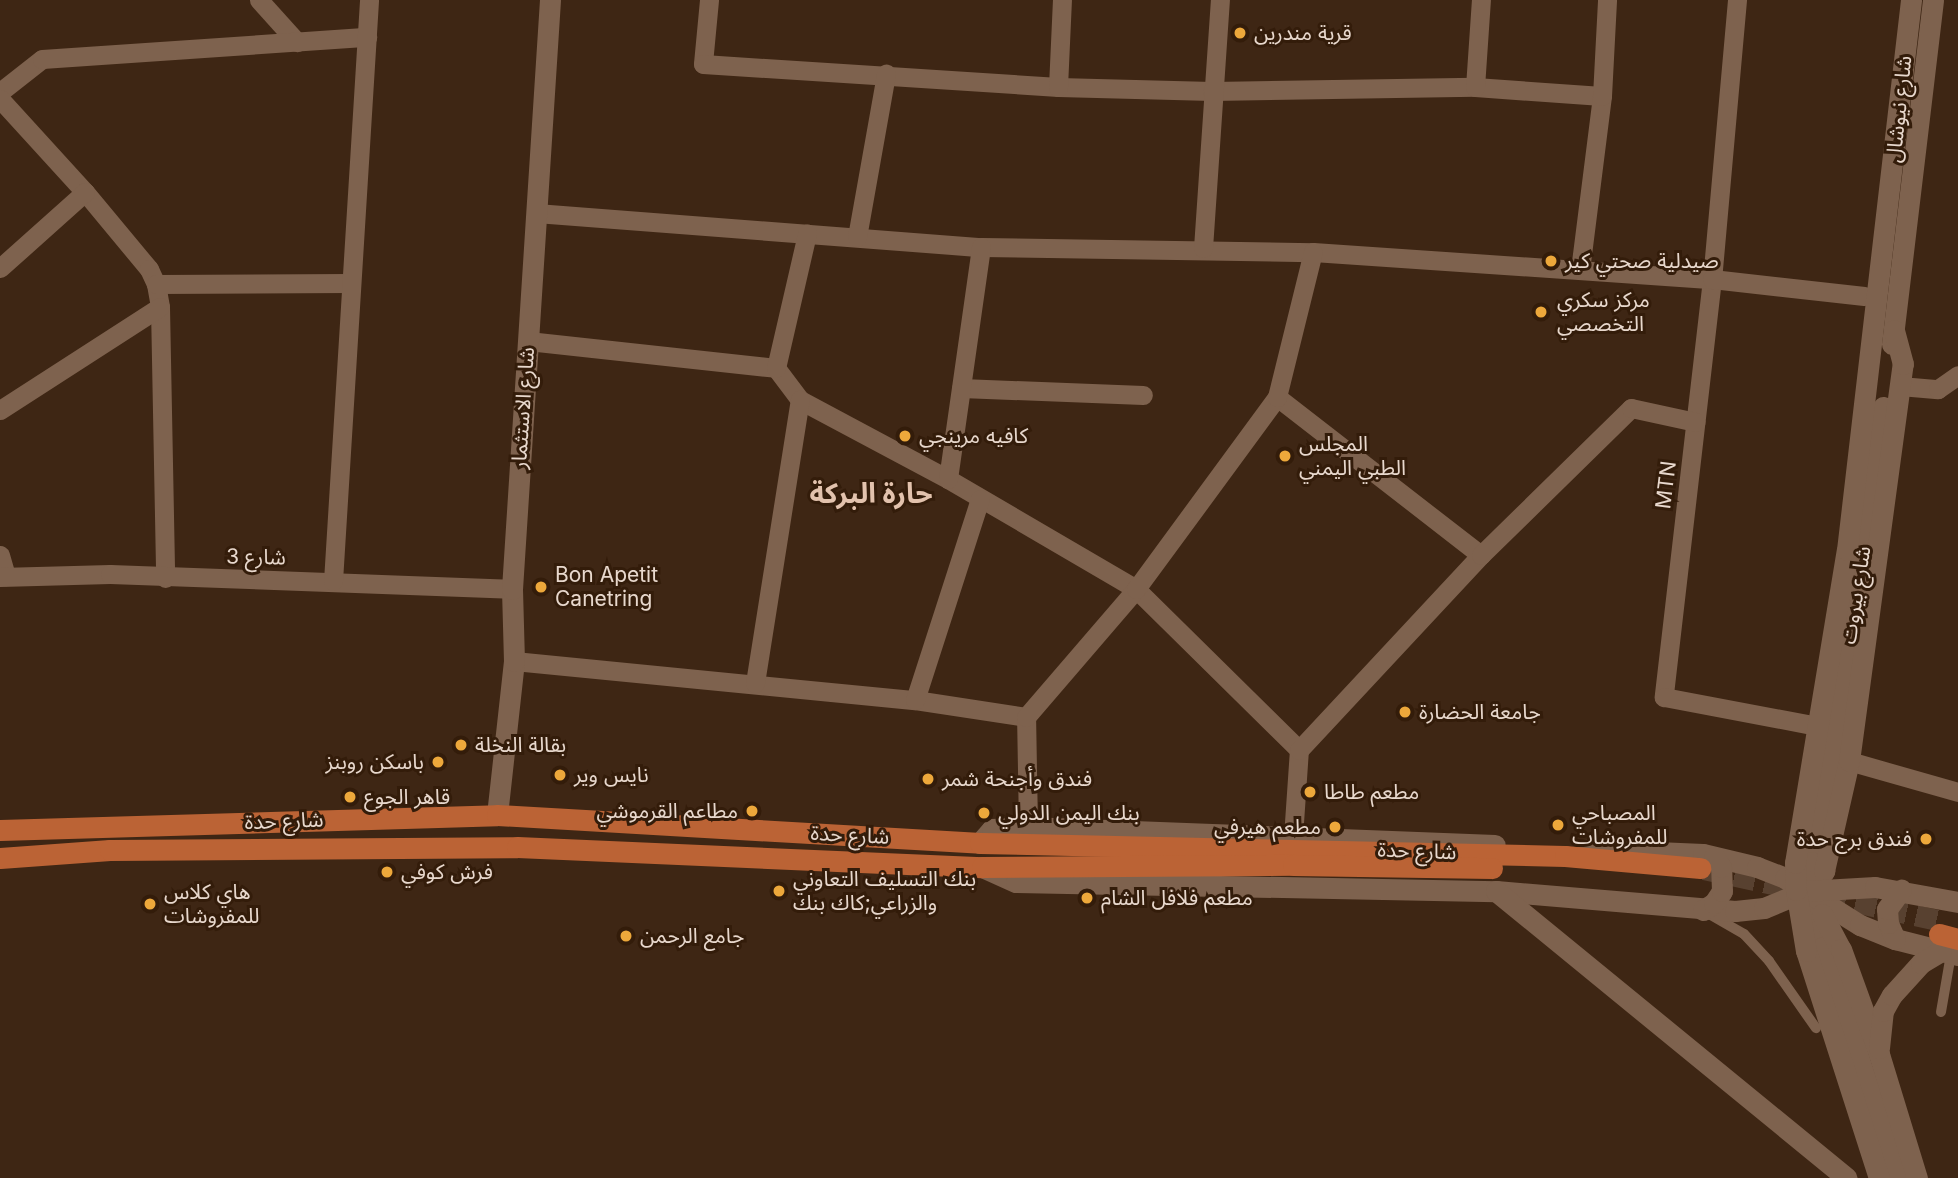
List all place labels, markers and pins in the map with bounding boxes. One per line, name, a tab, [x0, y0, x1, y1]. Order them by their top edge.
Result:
place label: قرية مندرين	[1254, 20, 1352, 46]
marker: قرية مندرين	[1232, 25, 1248, 41]
place label: صيدلية صحتي كير	[1565, 248, 1719, 274]
marker: صيدلية صحتي كير	[1543, 253, 1559, 269]
place label: مركز سكري التخصصي	[1557, 287, 1650, 337]
marker: مركز سكري التخصصي	[1531, 302, 1551, 322]
place label: كافيه مرينجي	[919, 423, 1028, 449]
marker: كافيه مرينجي	[897, 428, 913, 444]
place label: المجلس الطبي اليمني	[1299, 431, 1406, 481]
marker: المجلس الطبي اليمني	[1277, 448, 1293, 464]
place label: Bon Apetit Canetring	[555, 562, 658, 612]
marker: Bon Apetit Canetring	[533, 579, 549, 595]
place label: جامعة الحضارة	[1419, 699, 1541, 725]
marker: جامعة الحضارة	[1397, 704, 1413, 720]
place label: بقالة النخلة	[475, 732, 566, 758]
marker: بقالة النخلة	[453, 737, 469, 753]
place label: باسكن روبنز	[326, 749, 424, 775]
marker: باسكن روبنز	[430, 754, 446, 770]
place label: نايس وير	[574, 762, 649, 788]
place label: فندق وأجنحة شمر	[942, 766, 1092, 792]
marker: نايس وير	[552, 767, 568, 783]
marker: فندق وأجنحة شمر	[920, 771, 936, 787]
place label: مطعم طاطا	[1324, 779, 1419, 805]
place label: قاهر الجوع	[364, 784, 450, 810]
marker: مطعم طاطا	[1302, 784, 1318, 800]
marker: قاهر الجوع	[342, 789, 358, 805]
place label: مطاعم القرموشي	[596, 798, 738, 824]
place label: بنك اليمن الدولي	[998, 800, 1140, 826]
place label: المصباحي للمفروشات	[1572, 800, 1667, 850]
marker: مطاعم القرموشي	[744, 803, 760, 819]
marker: بنك اليمن الدولي	[976, 805, 992, 821]
place label: مطعم هيرفي	[1214, 814, 1321, 840]
marker: المصباحي للمفروشات	[1550, 817, 1566, 833]
marker: مطعم هيرفي	[1327, 819, 1343, 835]
place label: فندق برج حدة	[1797, 826, 1912, 852]
marker: فندق برج حدة	[1918, 831, 1934, 847]
place label: فرش كوفي	[401, 859, 493, 885]
marker: فرش كوفي	[379, 864, 395, 880]
place label: بنك التسليف التعاوني والزراعي;كاك بنك	[793, 866, 976, 916]
place label: هاي كلاس للمفروشات	[164, 879, 259, 929]
marker: بنك التسليف التعاوني والزراعي;كاك بنك	[771, 883, 787, 899]
place label: مطعم فلافل الشام	[1101, 885, 1253, 911]
marker: مطعم فلافل الشام	[1079, 890, 1095, 906]
marker: هاي كلاس للمفروشات	[142, 896, 158, 912]
place label: جامع الرحمن	[640, 923, 744, 949]
marker: جامع الرحمن	[618, 928, 634, 944]

